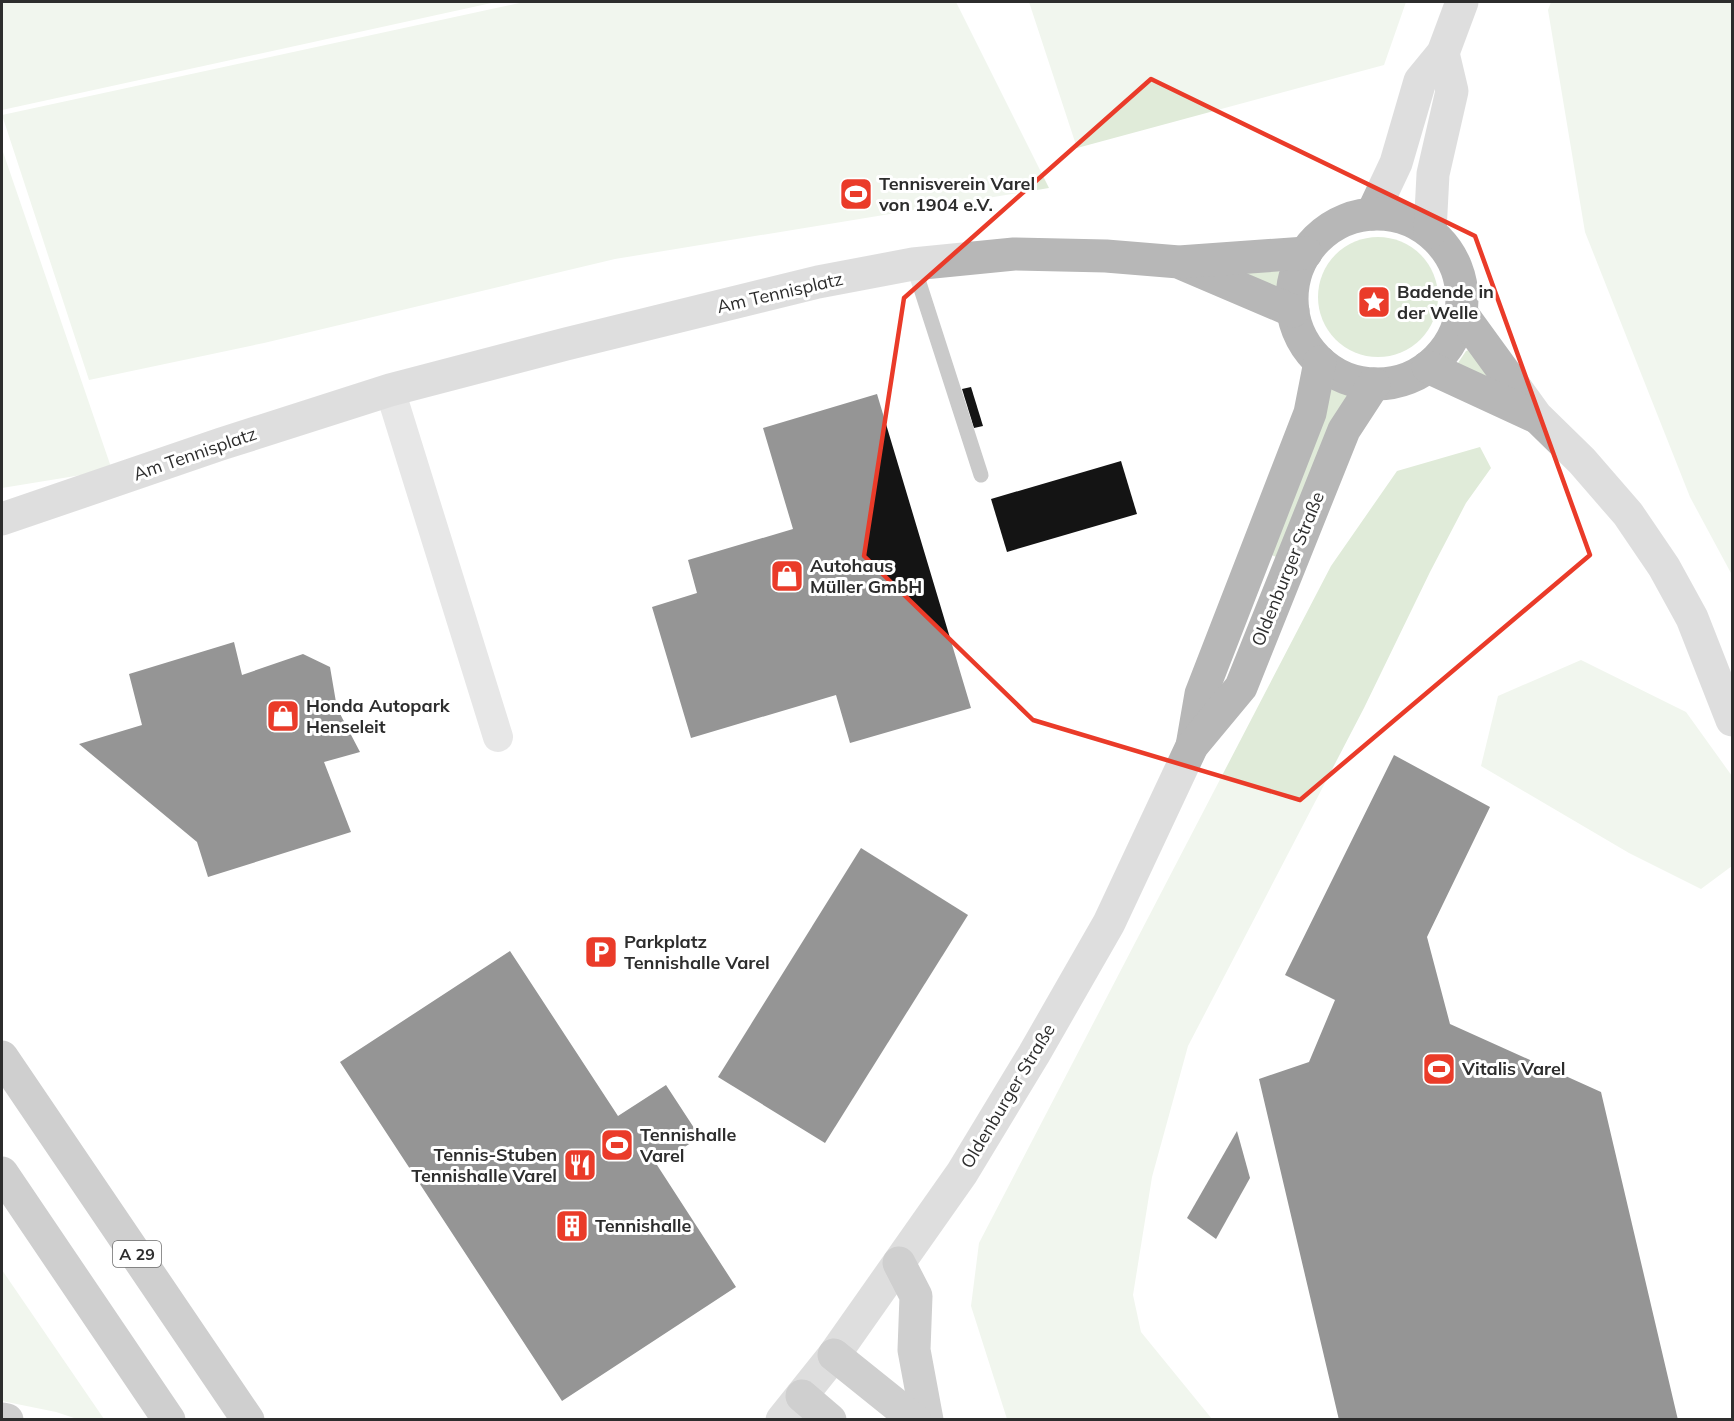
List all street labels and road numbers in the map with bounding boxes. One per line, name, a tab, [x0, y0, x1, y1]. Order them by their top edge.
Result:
street label: Am Tennisplatz	[715, 267, 845, 318]
street label: Am Tennisplatz	[130, 422, 260, 485]
street label: Oldenburger Straße	[1246, 488, 1329, 649]
street label: Oldenburger Straße	[955, 1019, 1060, 1172]
road number: A 29	[113, 1241, 161, 1267]

